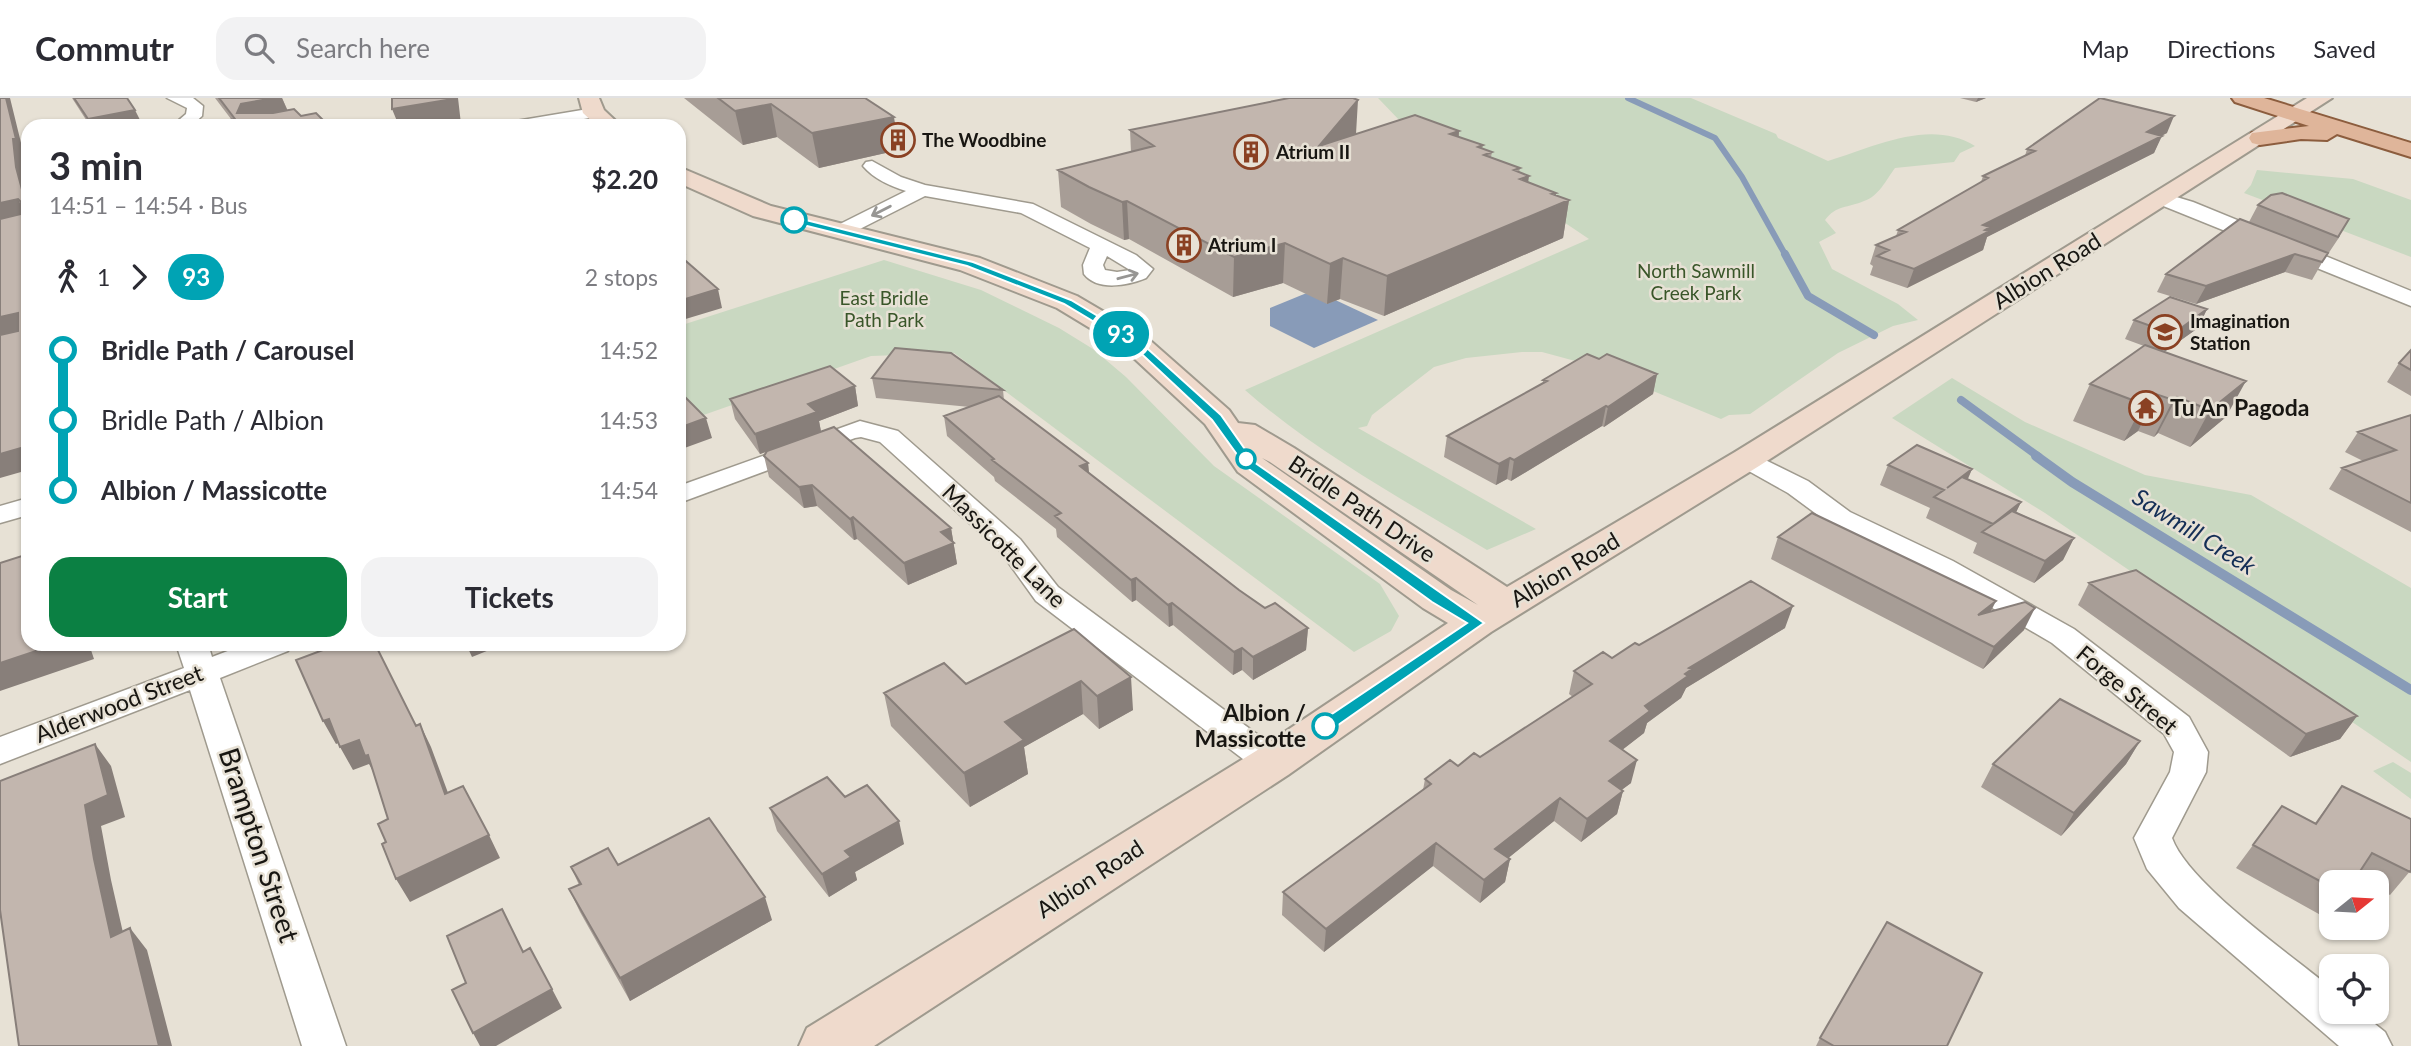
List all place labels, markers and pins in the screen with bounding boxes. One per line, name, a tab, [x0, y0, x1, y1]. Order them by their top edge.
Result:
building icon: The Woodbine	[879, 121, 917, 159]
place label: The Woodbine	[922, 128, 1046, 151]
building icon: Atrium II	[1232, 133, 1270, 171]
place label: Atrium II	[1275, 140, 1350, 163]
unlabelled marker	[781, 207, 807, 233]
building icon: Atrium I	[1165, 226, 1203, 264]
place label: Atrium I	[1207, 233, 1276, 256]
place label: Imagination Station	[2190, 309, 2290, 354]
school or university icon: Imagination Station	[2146, 313, 2184, 351]
temple icon: Tu An Pagoda	[2127, 389, 2165, 427]
place label: Tu An Pagoda	[2170, 393, 2309, 421]
unlabelled marker	[1236, 449, 1256, 469]
place label: Albion / Massicotte	[1195, 698, 1306, 752]
marker: Albion / Massicotte	[1312, 713, 1338, 739]

